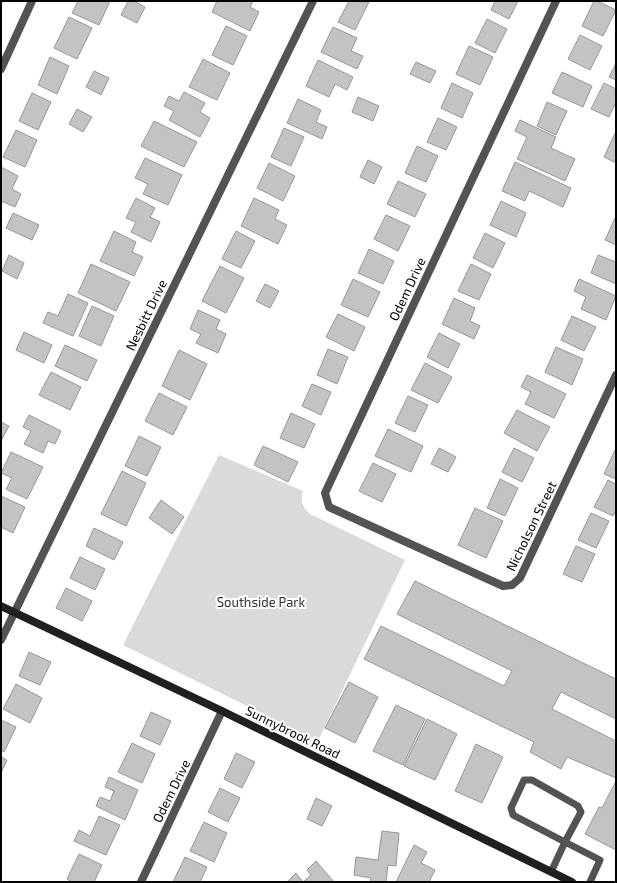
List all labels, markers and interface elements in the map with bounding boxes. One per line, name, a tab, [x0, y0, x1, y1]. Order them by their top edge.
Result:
street label: Odem Drive	[385, 255, 429, 323]
street label: Nesbitt Drive	[122, 277, 170, 353]
street label: Nicholson Street	[502, 478, 560, 574]
park label: Southside Park	[217, 594, 306, 610]
street label: Sunnybrook Road	[243, 702, 343, 762]
street label: Odem Drive	[149, 757, 193, 825]

